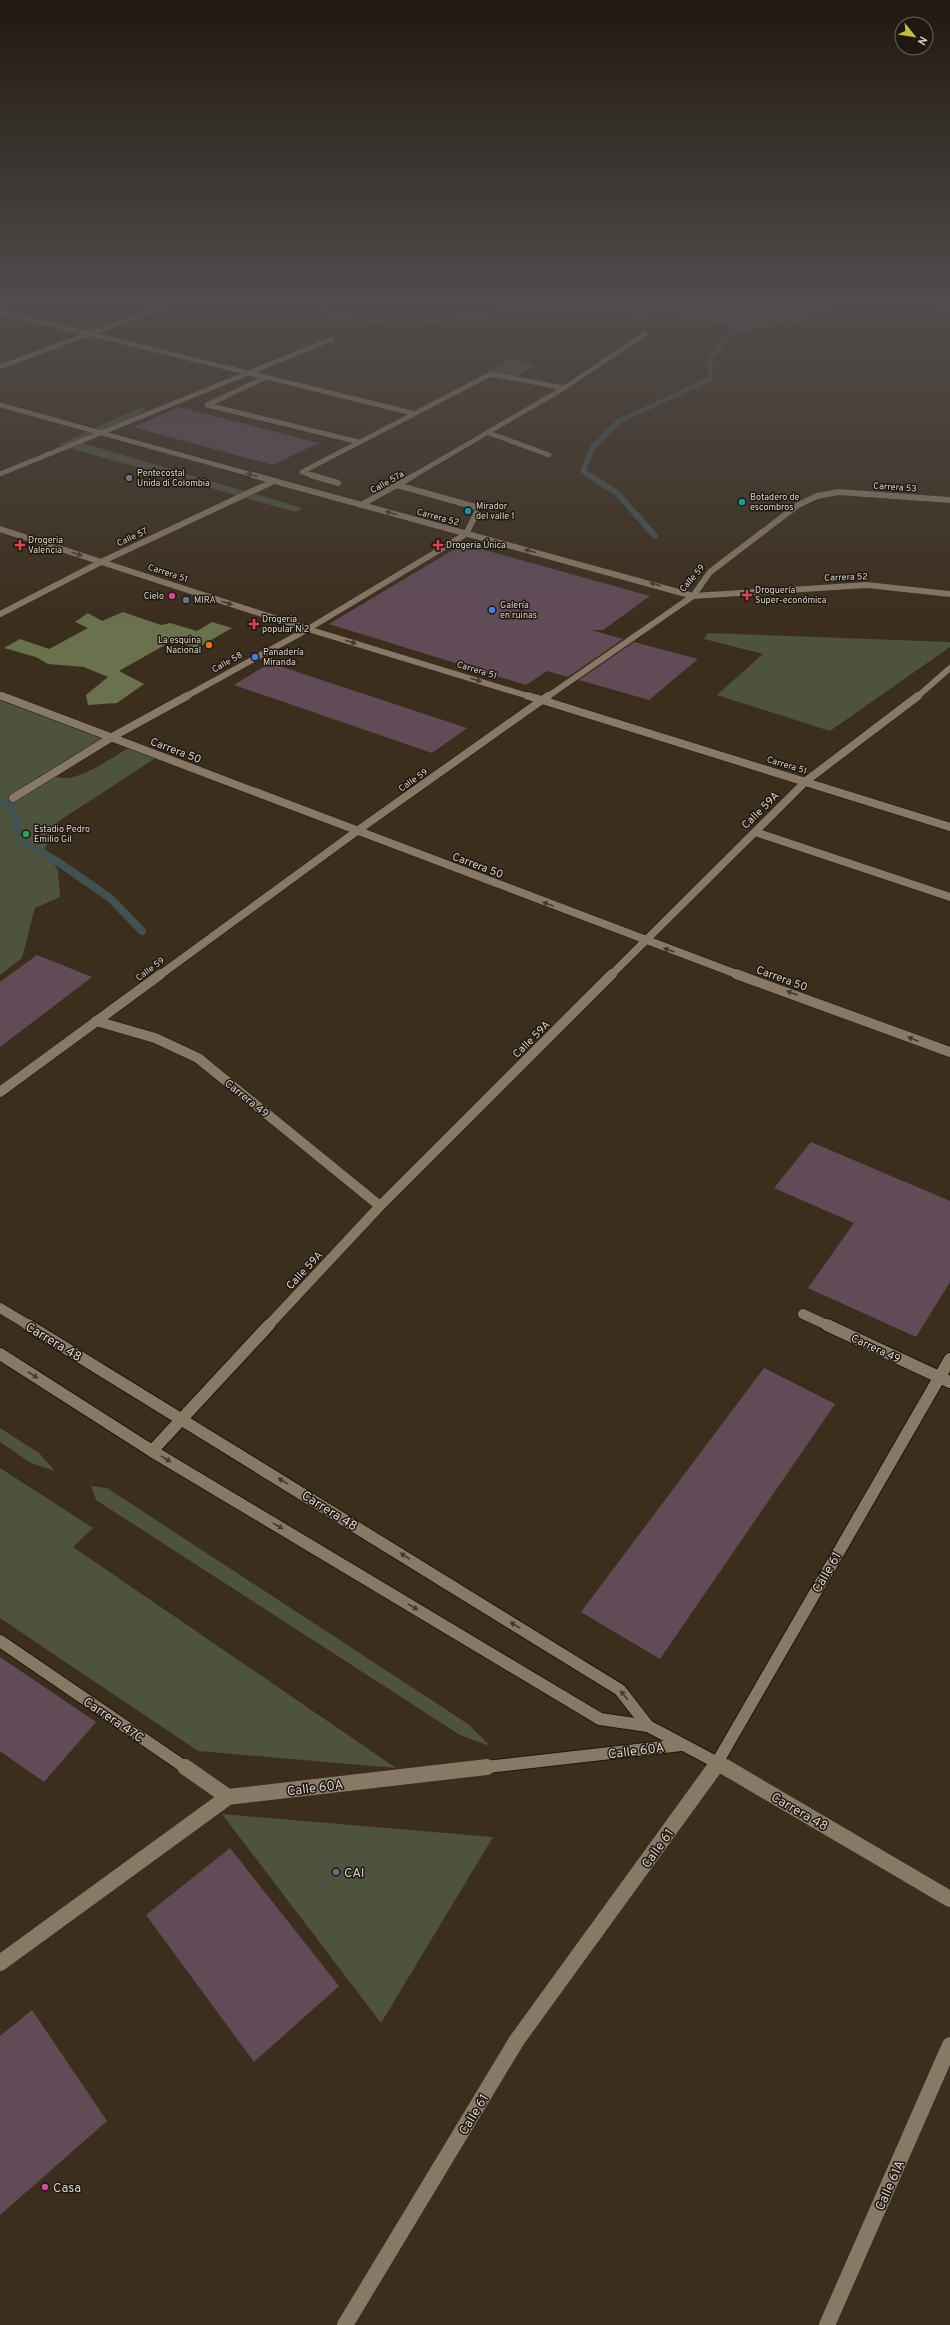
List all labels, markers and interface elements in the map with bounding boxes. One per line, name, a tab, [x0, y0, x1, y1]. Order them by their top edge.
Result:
north arrow	[894, 16, 934, 56]
text: N	[914, 34, 930, 47]
place label: Pentecostal Unida di Colombia	[137, 468, 210, 489]
street label: Calle 57a	[368, 469, 406, 496]
one-way arrow	[246, 472, 258, 478]
marker: Pentecostal Unida di Colombia	[124, 473, 134, 483]
street label: Carrera 53	[873, 480, 917, 495]
place label: Botadero de escombros	[750, 492, 800, 513]
marker: Botadero de escombros	[737, 497, 747, 507]
place label: Mirador del valle 1	[476, 501, 515, 522]
marker: Mirador del valle 1	[463, 506, 473, 516]
street label: Carrera 52	[415, 507, 460, 528]
one-way arrow	[384, 510, 396, 516]
street label: Calle 57	[115, 525, 149, 549]
place label: Drogeria Valencia	[28, 535, 63, 556]
place label: Drogeria Única	[446, 539, 506, 551]
marker: Drogeria Valencia	[15, 540, 25, 550]
marker: Drogeria Única	[433, 540, 443, 550]
one-way arrow	[523, 547, 536, 553]
one-way arrow	[71, 551, 83, 557]
street label: Carrera 51	[146, 562, 189, 585]
street label: Calle 59	[677, 562, 707, 594]
street label: Carrera 52	[824, 571, 868, 584]
one-way arrow	[649, 581, 661, 587]
place label: Droguería Super-económica	[755, 585, 827, 606]
marker: Droguería Super-económica	[742, 590, 752, 600]
place label: Cielo	[144, 591, 164, 602]
marker: Cielo	[167, 591, 177, 601]
marker: MIRA	[181, 595, 191, 605]
place label: MIRA	[194, 595, 216, 606]
one-way arrow	[222, 600, 234, 606]
place label: Galería en ruinas	[500, 600, 537, 621]
marker: Galería en ruinas	[487, 605, 497, 615]
place label: Drogeria popular N 2	[262, 614, 309, 635]
marker: Drogeria popular N 2	[249, 619, 259, 629]
place label: La esquina Nacional	[158, 635, 201, 656]
one-way arrow	[346, 639, 358, 645]
marker: La esquina Nacional	[204, 640, 214, 650]
place label: Panadería Miranda	[263, 647, 304, 668]
street label: Calle 58	[210, 650, 244, 675]
marker: Panadería Miranda	[250, 652, 260, 662]
street label: Carrera 51	[455, 659, 498, 682]
one-way arrow	[470, 677, 482, 683]
street label: Carrera 50	[148, 735, 203, 767]
street label: Carrera 51	[765, 754, 808, 777]
street label: Calle 59	[397, 766, 430, 794]
street label: Calle 59A	[739, 789, 782, 832]
place label: Estadio Pedro Emilio Gil	[34, 824, 90, 845]
marker: Estadio Pedro Emilio Gil	[21, 829, 31, 839]
street label: Carrera 50	[450, 850, 505, 882]
one-way arrow	[541, 900, 553, 906]
one-way arrow	[663, 947, 675, 953]
street label: Calle 59	[134, 955, 167, 984]
street label: Carrera 50	[754, 963, 809, 995]
one-way arrow	[785, 990, 797, 996]
street label: Calle 59A	[510, 1018, 553, 1061]
one-way arrow	[907, 1035, 919, 1041]
street label: Carrera 49	[221, 1077, 271, 1121]
street label: Calle 59A	[283, 1249, 326, 1293]
street label: Carrera 48	[22, 1320, 84, 1366]
street label: Carrera 49	[849, 1331, 903, 1366]
one-way arrow	[27, 1371, 39, 1378]
one-way arrow	[160, 1456, 172, 1463]
one-way arrow	[277, 1477, 288, 1484]
street label: Carrera 48	[298, 1488, 360, 1535]
one-way arrow	[273, 1522, 283, 1530]
street label: Calle 61	[810, 1550, 846, 1596]
one-way arrow	[399, 1553, 411, 1560]
one-way arrow	[407, 1604, 419, 1611]
one-way arrow	[510, 1621, 520, 1629]
one-way arrow	[620, 1690, 629, 1701]
street label: Carrera 47C	[80, 1695, 146, 1747]
street label: Calle 60A	[607, 1741, 666, 1763]
street label: Calle 60A	[286, 1778, 345, 1800]
street label: Carrera 48	[768, 1790, 830, 1835]
street label: Calle 61	[639, 1826, 678, 1872]
place label: CAI	[344, 1866, 364, 1882]
marker: CAI	[331, 1867, 341, 1877]
street label: Calle 61	[456, 2092, 493, 2138]
street label: Calle 61A	[873, 2158, 909, 2213]
place label: Casa	[53, 2181, 81, 2197]
marker: Casa	[40, 2182, 50, 2192]

